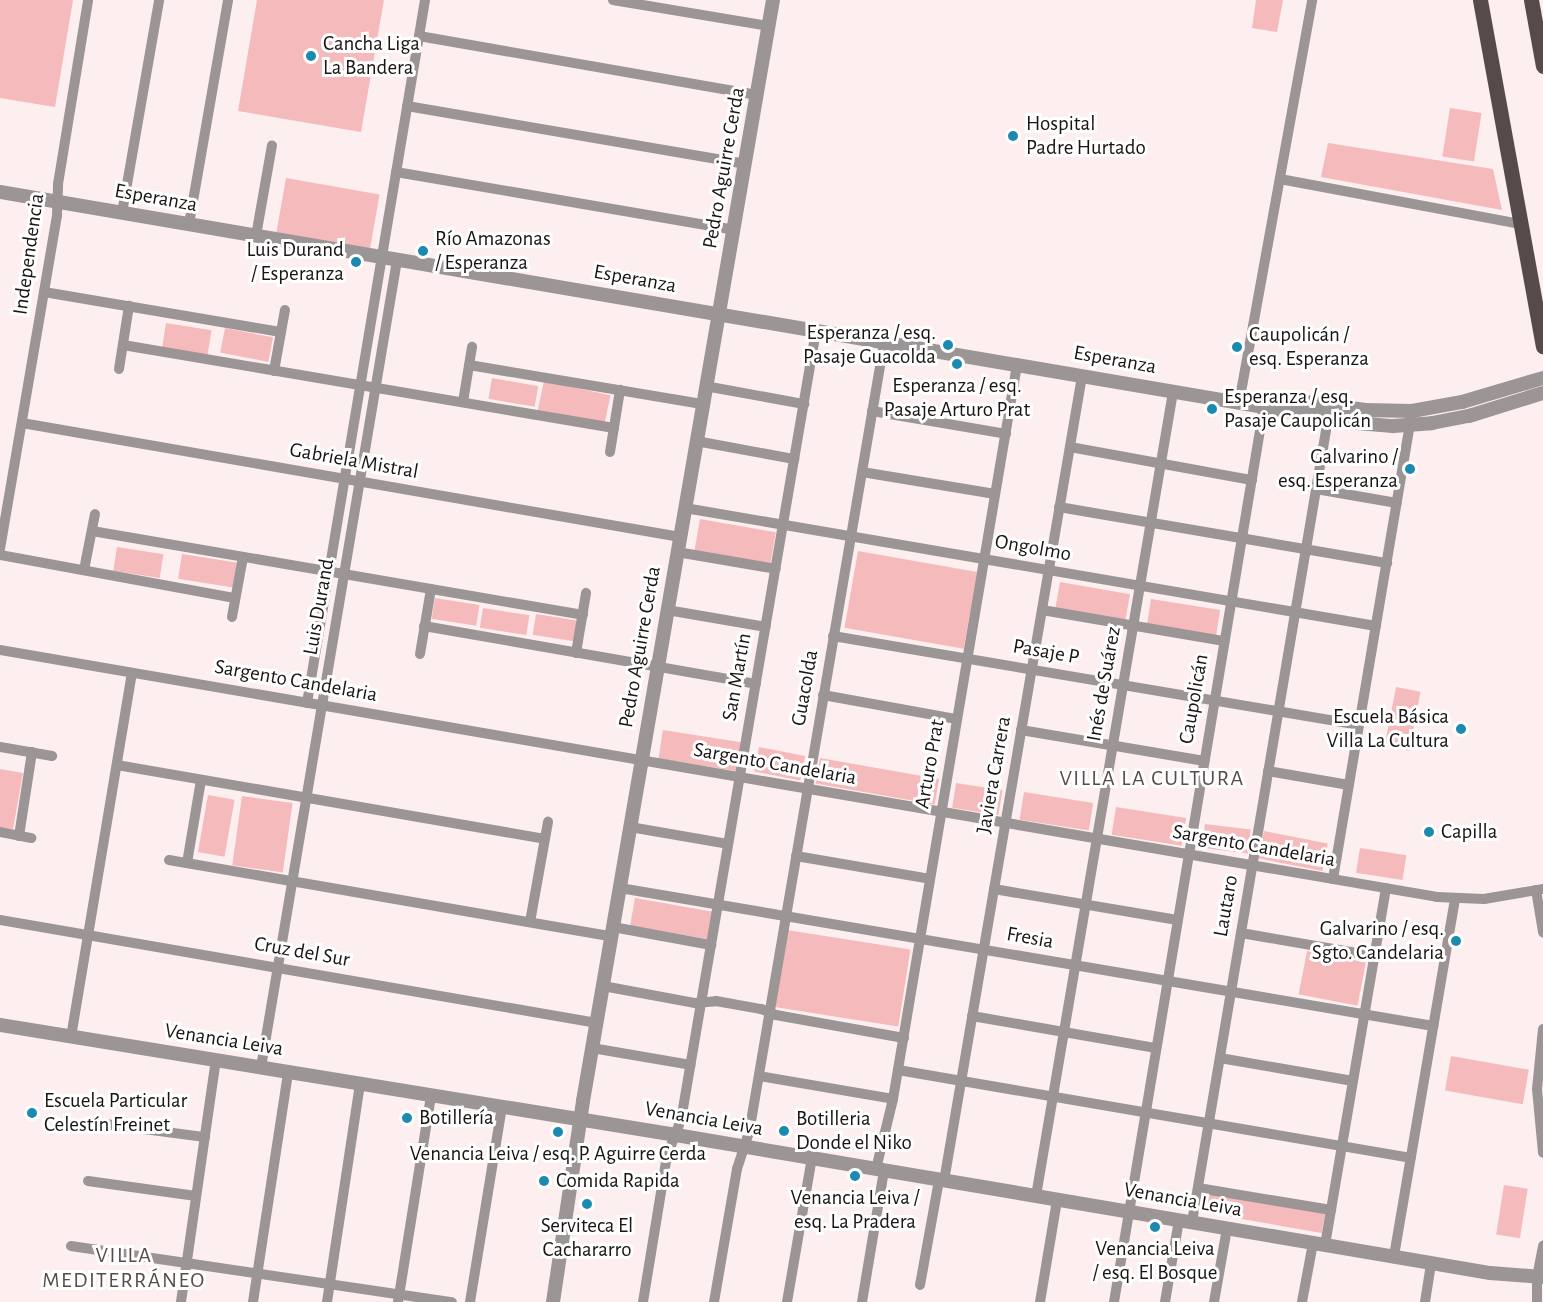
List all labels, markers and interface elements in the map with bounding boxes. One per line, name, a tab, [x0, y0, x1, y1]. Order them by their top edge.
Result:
place label: Cancha Liga La Bandera	[323, 31, 420, 81]
marker: Cancha Liga La Bandera	[304, 49, 318, 63]
street label: Pedro Aguirre Cerda	[697, 85, 751, 251]
place label: Hospital Padre Hurtado	[1026, 111, 1146, 161]
marker: Hospital Padre Hurtado	[1004, 127, 1022, 145]
street label: Esperanza	[113, 178, 199, 218]
street label: Independencia	[8, 192, 50, 316]
place label: Río Amazonas / Esperanza	[435, 226, 551, 276]
place label: Luis Durand / Esperanza	[246, 237, 344, 287]
marker: Río Amazonas / Esperanza	[416, 244, 430, 258]
marker: Luis Durand / Esperanza	[349, 255, 363, 269]
street label: Esperanza	[592, 259, 678, 299]
place label: Esperanza / esq. Pasaje Guacolda	[803, 320, 936, 370]
place label: Caupolicán / esq. Esperanza	[1249, 322, 1369, 372]
marker: Esperanza / esq. Pasaje Guacolda	[941, 338, 955, 352]
street label: Esperanza	[1072, 340, 1158, 380]
marker: Caupolicán / esq. Esperanza	[1230, 340, 1244, 354]
marker: Esperanza / esq. Pasaje Arturo Prat	[950, 357, 964, 371]
place label: Esperanza / esq. Pasaje Arturo Prat	[884, 373, 1030, 423]
place label: Esperanza / esq. Pasaje Caupolicán	[1224, 384, 1371, 434]
marker: Esperanza / esq. Pasaje Caupolicán	[1205, 402, 1219, 416]
street label: Gabriela Mistral	[288, 437, 420, 485]
place label: Galvarino / esq. Esperanza	[1278, 444, 1398, 494]
marker: Galvarino / esq. Esperanza	[1403, 462, 1417, 476]
street label: Ongolmo	[993, 529, 1073, 567]
street label: Luis Durand	[298, 557, 340, 657]
street label: Pedro Aguirre Cerda	[613, 564, 667, 730]
street label: Inés de Suárez	[1081, 624, 1127, 744]
street label: San Martín	[717, 631, 757, 723]
street label: Pasaje P	[1011, 634, 1081, 670]
street label: Guacolda	[786, 648, 824, 728]
street label: Caupolicán	[1174, 652, 1214, 746]
street label: Sargento Candelaria	[213, 654, 379, 708]
place label: Escuela Básica Villa La Cultura	[1327, 704, 1449, 754]
street label: Javiera Carrera	[971, 714, 1017, 836]
street label: Arturo Prat	[910, 717, 950, 811]
marker: Escuela Básica Villa La Cultura	[1454, 722, 1468, 736]
street label: Sargento Candelaria	[692, 737, 858, 791]
district label: VILLA LA CULTURA	[1059, 766, 1245, 792]
street label: Sargento Candelaria	[1171, 819, 1337, 873]
place label: Capilla	[1441, 819, 1497, 845]
marker: Capilla	[1422, 825, 1436, 839]
street label: Lautaro	[1208, 873, 1244, 939]
place label: Galvarino / esq. Sgto. Candelaria	[1312, 916, 1444, 966]
street label: Fresia	[1005, 921, 1055, 955]
street label: Cruz del Sur	[252, 931, 352, 973]
marker: Galvarino / esq. Sgto. Candelaria	[1449, 934, 1463, 948]
street label: Venancia Leiva	[163, 1018, 285, 1062]
place label: Escuela Particular Celestín Freinet	[44, 1088, 187, 1138]
street label: Venancia Leiva	[643, 1096, 765, 1142]
place label: Botillería	[419, 1105, 494, 1131]
marker: Escuela Particular Celestín Freinet	[25, 1106, 39, 1120]
place label: Botilleria Donde el Niko	[796, 1106, 912, 1156]
marker: Botillería	[400, 1111, 414, 1125]
marker: Botilleria Donde el Niko	[777, 1124, 791, 1138]
marker: Venancia Leiva / esq. P. Aguirre Cerda	[551, 1125, 565, 1139]
place label: Venancia Leiva / esq. P. Aguirre Cerda	[410, 1141, 706, 1167]
place label: Comida Rapida	[556, 1168, 680, 1194]
marker: Venancia Leiva / esq. La Pradera	[848, 1169, 862, 1183]
marker: Comida Rapida	[537, 1174, 551, 1188]
street label: Venancia Leiva	[1122, 1177, 1244, 1223]
place label: Venancia Leiva / esq. La Pradera	[790, 1185, 920, 1235]
marker: Serviteca El Cachararro	[580, 1197, 594, 1211]
place label: Serviteca El Cachararro	[541, 1213, 633, 1263]
marker: Venancia Leiva / esq. El Bosque	[1148, 1220, 1162, 1234]
place label: Venancia Leiva / esq. El Bosque	[1093, 1236, 1217, 1286]
district label: VILLA MEDITERRÁNEO	[42, 1242, 206, 1294]

